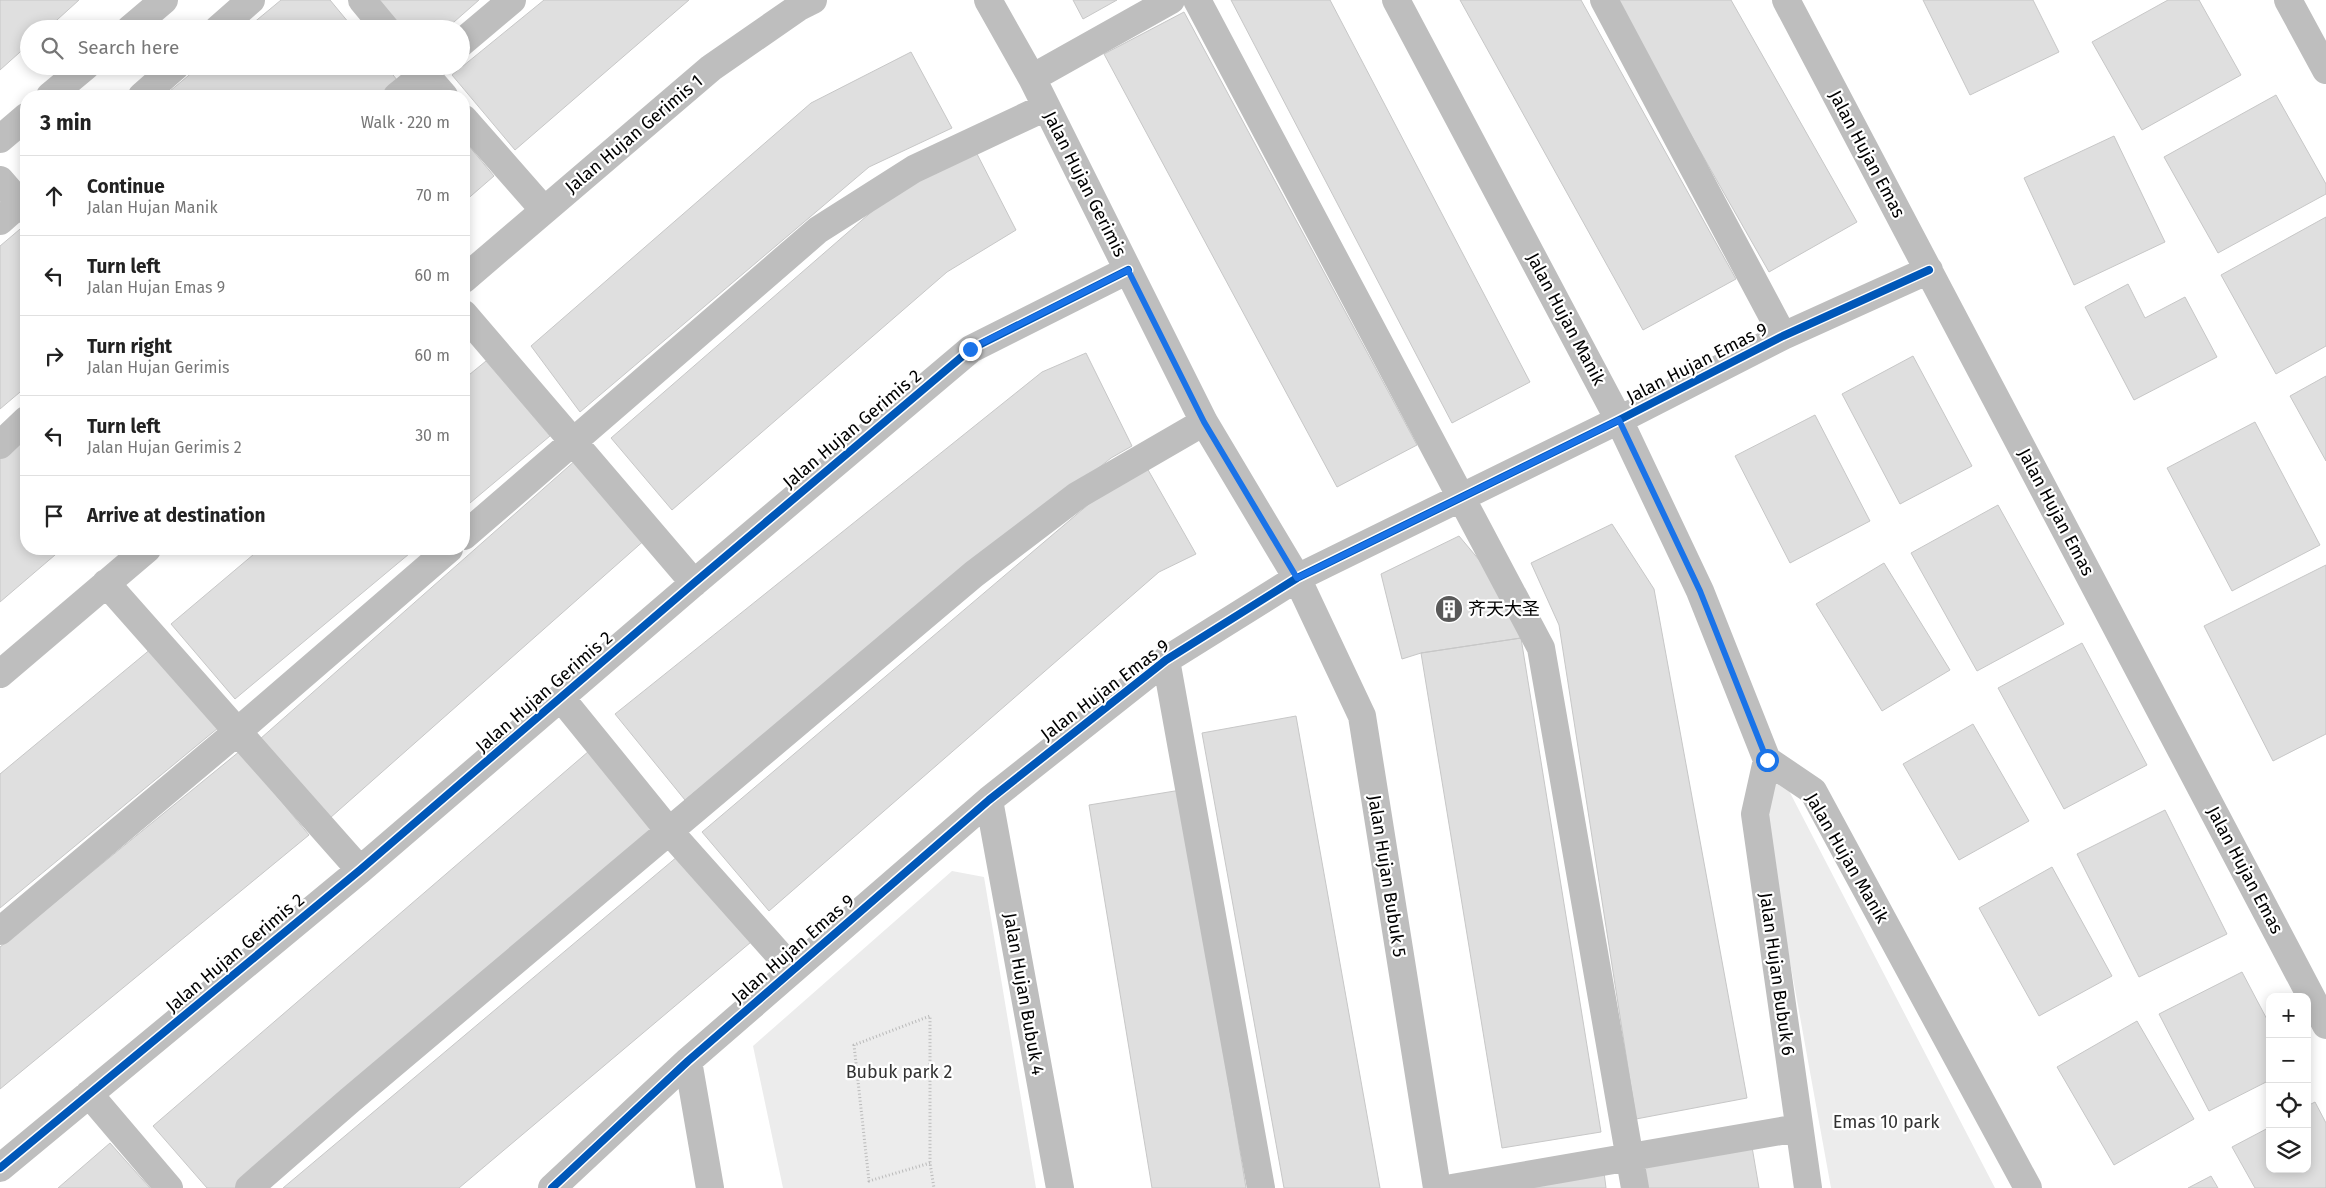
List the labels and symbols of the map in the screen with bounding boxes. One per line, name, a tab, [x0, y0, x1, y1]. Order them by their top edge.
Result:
street label: Jalan Hujan Gerimis 1	[561, 70, 707, 198]
street label: Jalan Hujan Emas	[1824, 87, 1910, 221]
street label: Jalan Hujan Gerimis	[1039, 108, 1131, 260]
street label: Jalan Hujan Manik	[1522, 249, 1611, 390]
street label: Jalan Hujan Emas 9	[1623, 318, 1771, 408]
route end	[959, 338, 982, 361]
street label: Jalan Hujan Gerimis 2	[778, 365, 926, 493]
street label: Jalan Hujan Emas	[2013, 445, 2099, 579]
building icon: 齐天大圣	[1434, 594, 1464, 624]
place label: 齐天大圣	[1468, 598, 1540, 620]
street label: Jalan Hujan Gerimis 2	[471, 627, 617, 757]
street label: Jalan Hujan Emas 9	[1036, 634, 1174, 746]
route start	[1756, 749, 1779, 772]
street label: Jalan Hujan Manik	[1801, 789, 1894, 928]
street label: Jalan Hujan Bubuk 5	[1363, 793, 1411, 959]
street label: Jalan Hujan Emas	[2202, 803, 2288, 937]
street label: Jalan Hujan Gerimis 2	[161, 889, 309, 1017]
street label: Jalan Hujan Emas 9	[727, 890, 859, 1008]
street label: Jalan Hujan Bubuk 6	[1755, 891, 1799, 1057]
street label: Jalan Hujan Bubuk 4	[999, 911, 1049, 1077]
park label: Bubuk park 2	[846, 1061, 952, 1083]
park label: Emas 10 park	[1833, 1111, 1940, 1133]

